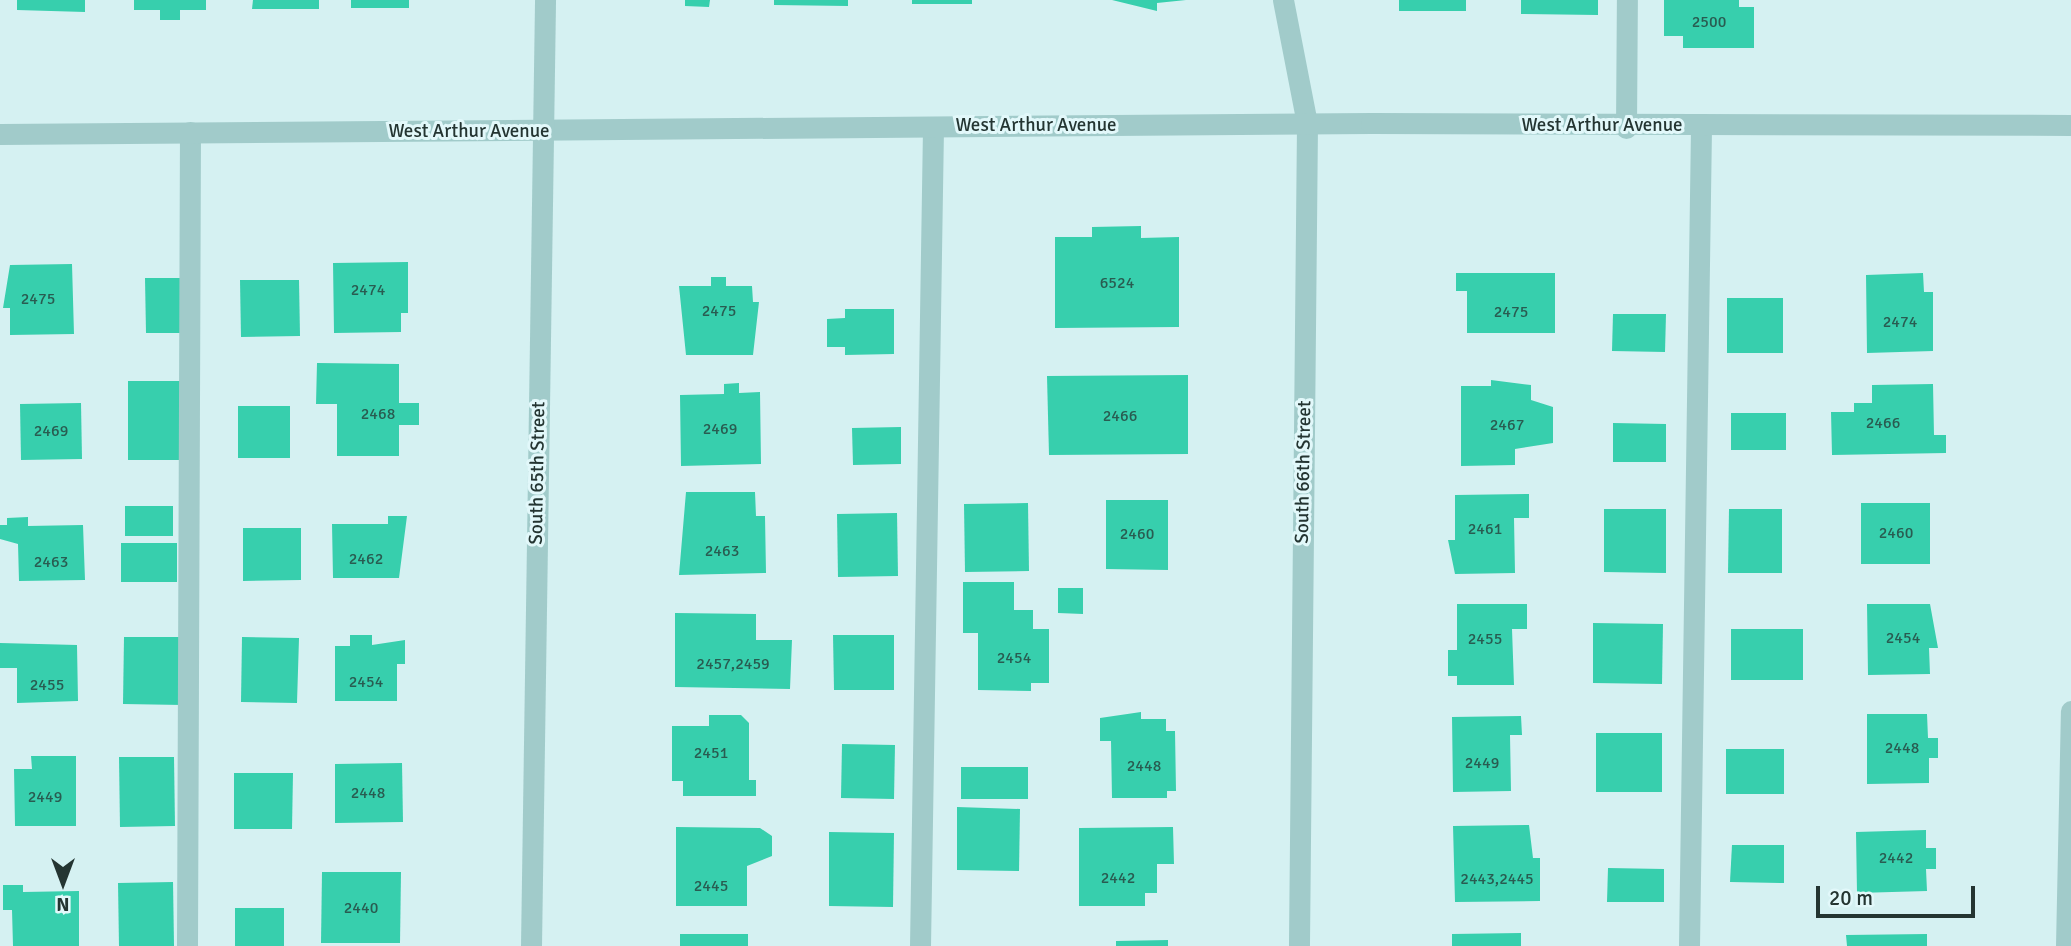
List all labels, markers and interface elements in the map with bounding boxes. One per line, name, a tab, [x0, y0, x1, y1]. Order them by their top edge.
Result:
house number: 2500	[1692, 12, 1726, 32]
street label: West Arthur Avenue	[955, 115, 1117, 137]
street label: West Arthur Avenue	[1521, 115, 1683, 137]
street label: West Arthur Avenue	[388, 121, 550, 143]
house number: 6524	[1100, 273, 1134, 293]
house number: 2474	[351, 280, 385, 300]
house number: 2475	[21, 289, 55, 309]
house number: 2475	[702, 301, 736, 321]
house number: 2475	[1494, 302, 1528, 322]
house number: 2474	[1883, 312, 1917, 332]
street label: South 66th Street	[1291, 400, 1317, 544]
street label: South 65th Street	[525, 401, 551, 545]
house number: 2468	[361, 404, 395, 424]
house number: 2466	[1103, 406, 1137, 426]
house number: 2466	[1866, 413, 1900, 433]
house number: 2467	[1490, 415, 1524, 435]
house number: 2469	[703, 419, 737, 439]
house number: 2469	[34, 421, 68, 441]
house number: 2461	[1468, 519, 1502, 539]
house number: 2460	[1879, 523, 1913, 543]
house number: 2460	[1120, 524, 1154, 544]
house number: 2463	[705, 541, 739, 561]
house number: 2462	[349, 549, 383, 569]
house number: 2463	[34, 552, 68, 572]
house number: 2454	[1886, 628, 1920, 648]
house number: 2455	[1468, 629, 1502, 649]
house number: 2454	[997, 648, 1031, 668]
house number: 2457,2459	[696, 654, 770, 674]
house number: 2454	[349, 672, 383, 692]
house number: 2455	[30, 675, 64, 695]
house number: 2448	[1885, 738, 1919, 758]
house number: 2451	[694, 743, 728, 763]
house number: 2449	[1465, 753, 1499, 773]
house number: 2448	[1127, 756, 1161, 776]
house number: 2448	[351, 783, 385, 803]
house number: 2449	[28, 787, 62, 807]
north arrow	[28, 848, 98, 918]
house number: 2442	[1879, 848, 1913, 868]
house number: 2442	[1101, 868, 1135, 888]
house number: 2443,2445	[1460, 869, 1534, 889]
scale bar	[1819, 872, 1978, 916]
house number: 2445	[694, 876, 728, 896]
text: 20 m	[1829, 885, 1873, 911]
text: N	[56, 892, 70, 916]
house number: 2440	[344, 898, 378, 918]

